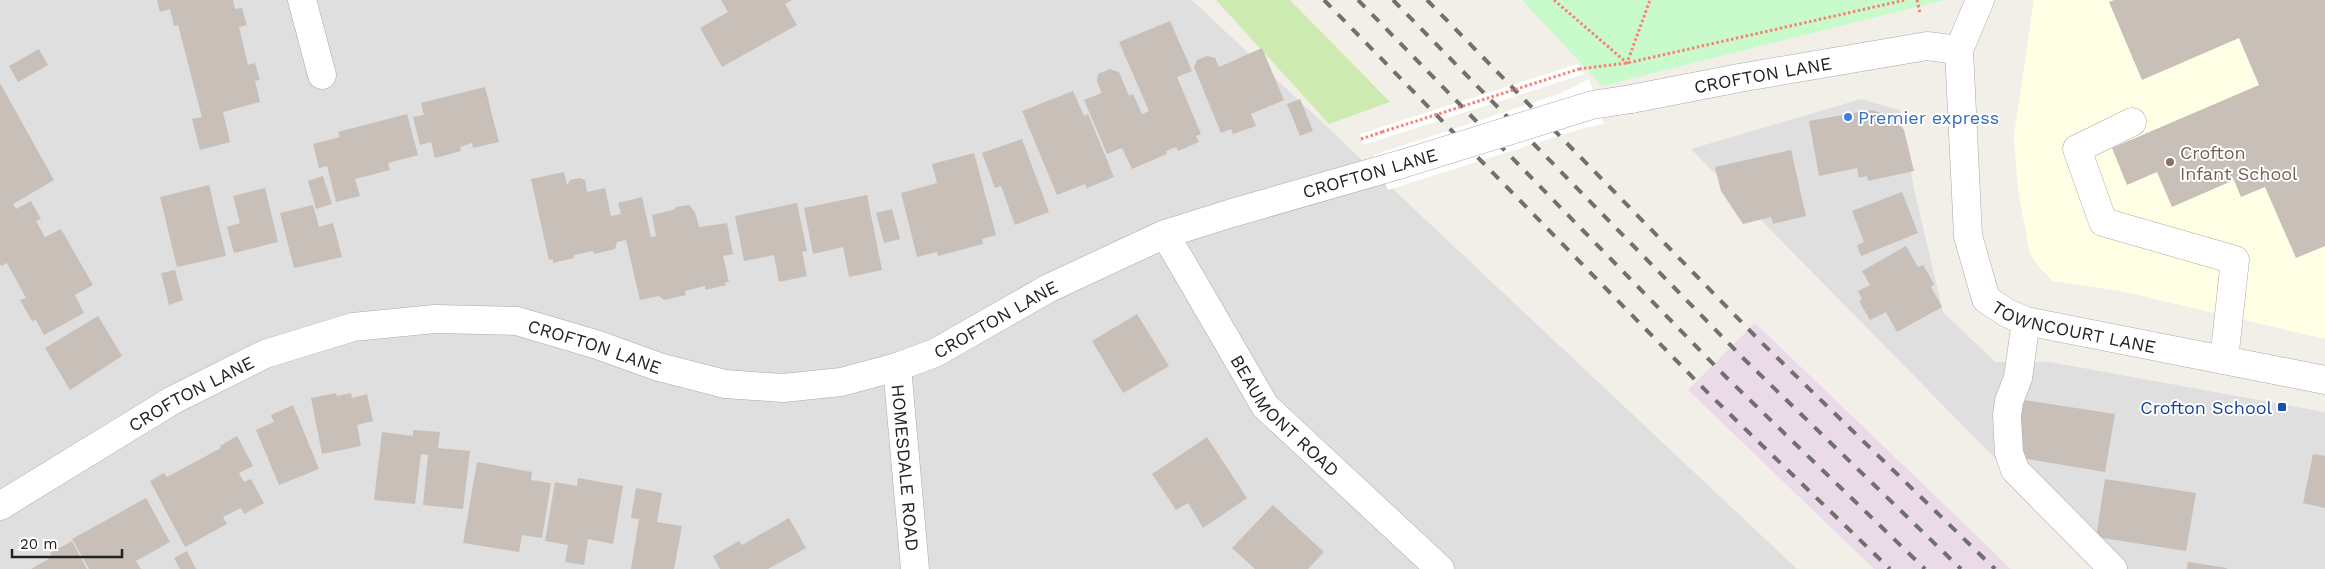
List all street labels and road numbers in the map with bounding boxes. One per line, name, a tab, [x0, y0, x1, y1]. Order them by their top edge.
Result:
street label: CROFTON LANE	[1692, 52, 1833, 97]
street label: CROFTON LANE	[1300, 144, 1440, 202]
street label: CROFTON LANE	[930, 275, 1061, 362]
street label: TOWNCOURT LANE	[1988, 296, 2158, 357]
street label: CROFTON LANE	[526, 314, 665, 378]
street label: CROFTON LANE	[124, 351, 257, 435]
street label: BEAUMONT ROAD	[1227, 351, 1344, 480]
street label: HOMESDALE ROAD	[888, 383, 924, 552]

